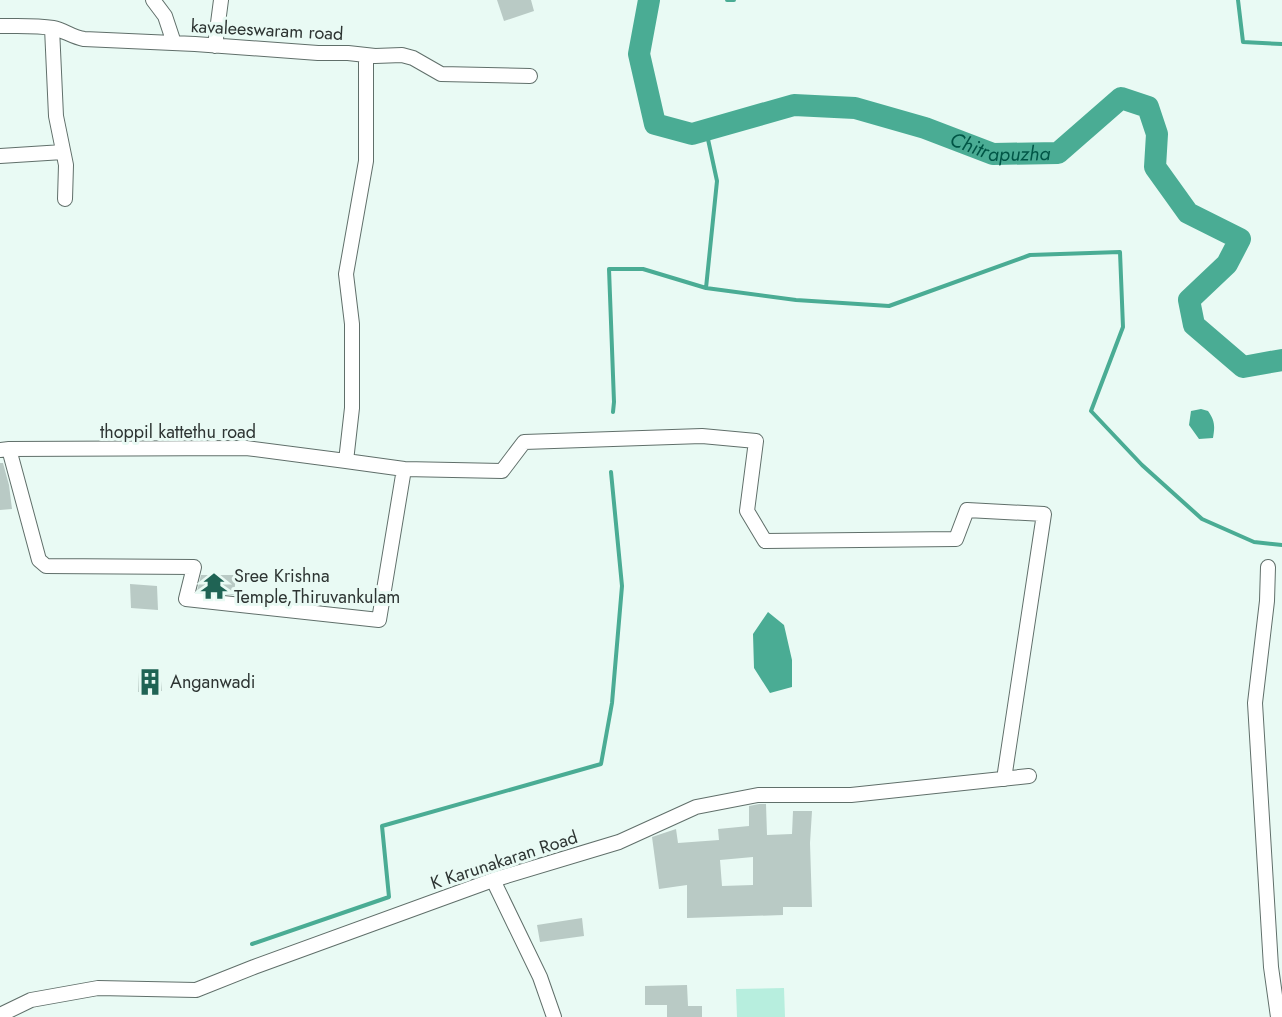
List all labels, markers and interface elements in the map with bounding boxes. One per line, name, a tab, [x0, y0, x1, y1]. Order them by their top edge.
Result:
street label: kavaleeswaram road	[190, 13, 344, 47]
water label: Chitrapuzha	[946, 125, 1051, 169]
street label: thoppil kattethu road	[100, 419, 256, 445]
place label: Sree Krishna Temple,Thiruvankulam	[234, 563, 400, 610]
temple icon: Sree Krishna Temple,Thiruvankulam	[199, 571, 229, 601]
building icon: Anganwadi	[135, 667, 165, 697]
place label: Anganwadi	[170, 669, 255, 695]
street label: K Karunakaran Road	[427, 824, 581, 896]

